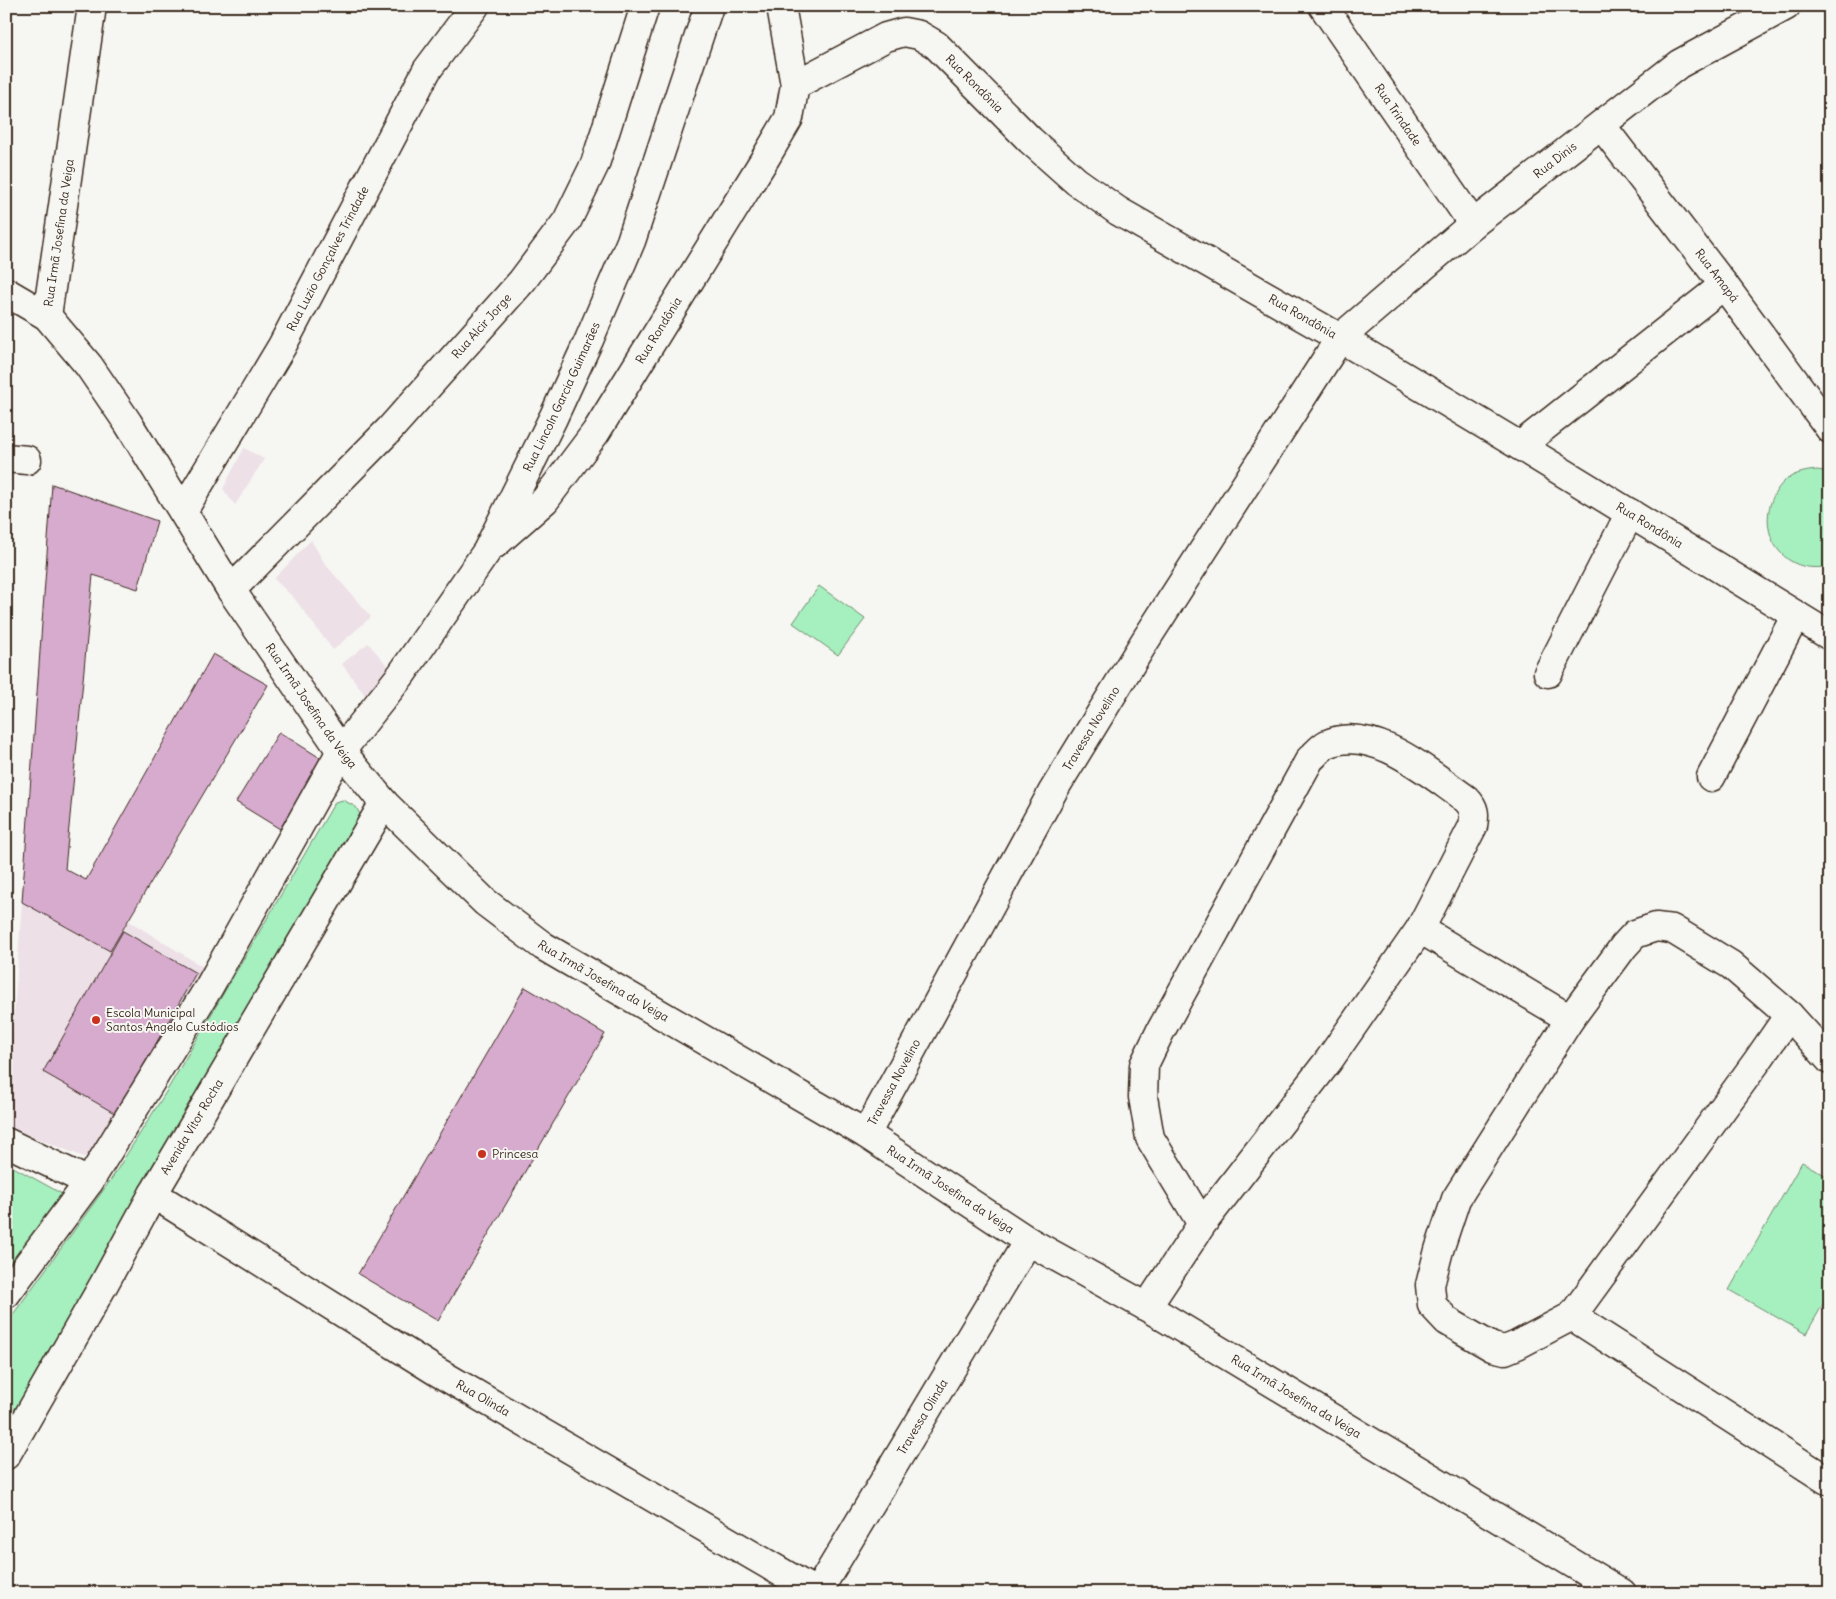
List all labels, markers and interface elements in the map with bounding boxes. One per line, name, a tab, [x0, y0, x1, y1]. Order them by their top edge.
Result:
street label: Rua Rondônia	[943, 51, 1007, 116]
street label: Rua Trindade	[1372, 81, 1425, 148]
street label: Rua Dinis	[1530, 138, 1579, 181]
street label: Rua Irmã Josefina da Veiga	[40, 158, 77, 308]
street label: Rua Luzio Gonçalves Trindade	[283, 183, 372, 334]
street label: Rua Amapá	[1692, 246, 1742, 305]
street label: Rua Alcir Jorge	[448, 290, 514, 361]
street label: Rua Rondônia	[1266, 291, 1339, 342]
street label: Rua Rondônia	[632, 294, 685, 366]
street label: Rua Lincoln Garcia Guimarães	[520, 320, 603, 474]
street label: Rua Rondônia	[1613, 499, 1686, 551]
street label: Rua Irmã Josefina da Veiga	[263, 640, 360, 771]
street label: Travessa Novelino	[1059, 683, 1123, 773]
street label: Rua Irmã Josefina da Veiga	[535, 937, 672, 1025]
place label: Escola Municipal Santos Angelo Custódios	[106, 1005, 239, 1034]
marker: Escola Municipal Santos Angelo Custódios	[90, 1014, 102, 1026]
street label: Travessa Novelino	[864, 1036, 924, 1128]
street label: Avenida Vitor Rocha	[157, 1076, 226, 1177]
street label: Rua Irmã Josefina da Veiga	[884, 1142, 1017, 1237]
place label: Princesa	[492, 1146, 539, 1161]
marker: Princesa	[476, 1148, 488, 1160]
street label: Rua Irmã Josefina da Veiga	[1228, 1351, 1364, 1441]
street label: Rua Olinda	[453, 1376, 513, 1419]
street label: Travessa Olinda	[894, 1376, 951, 1457]

